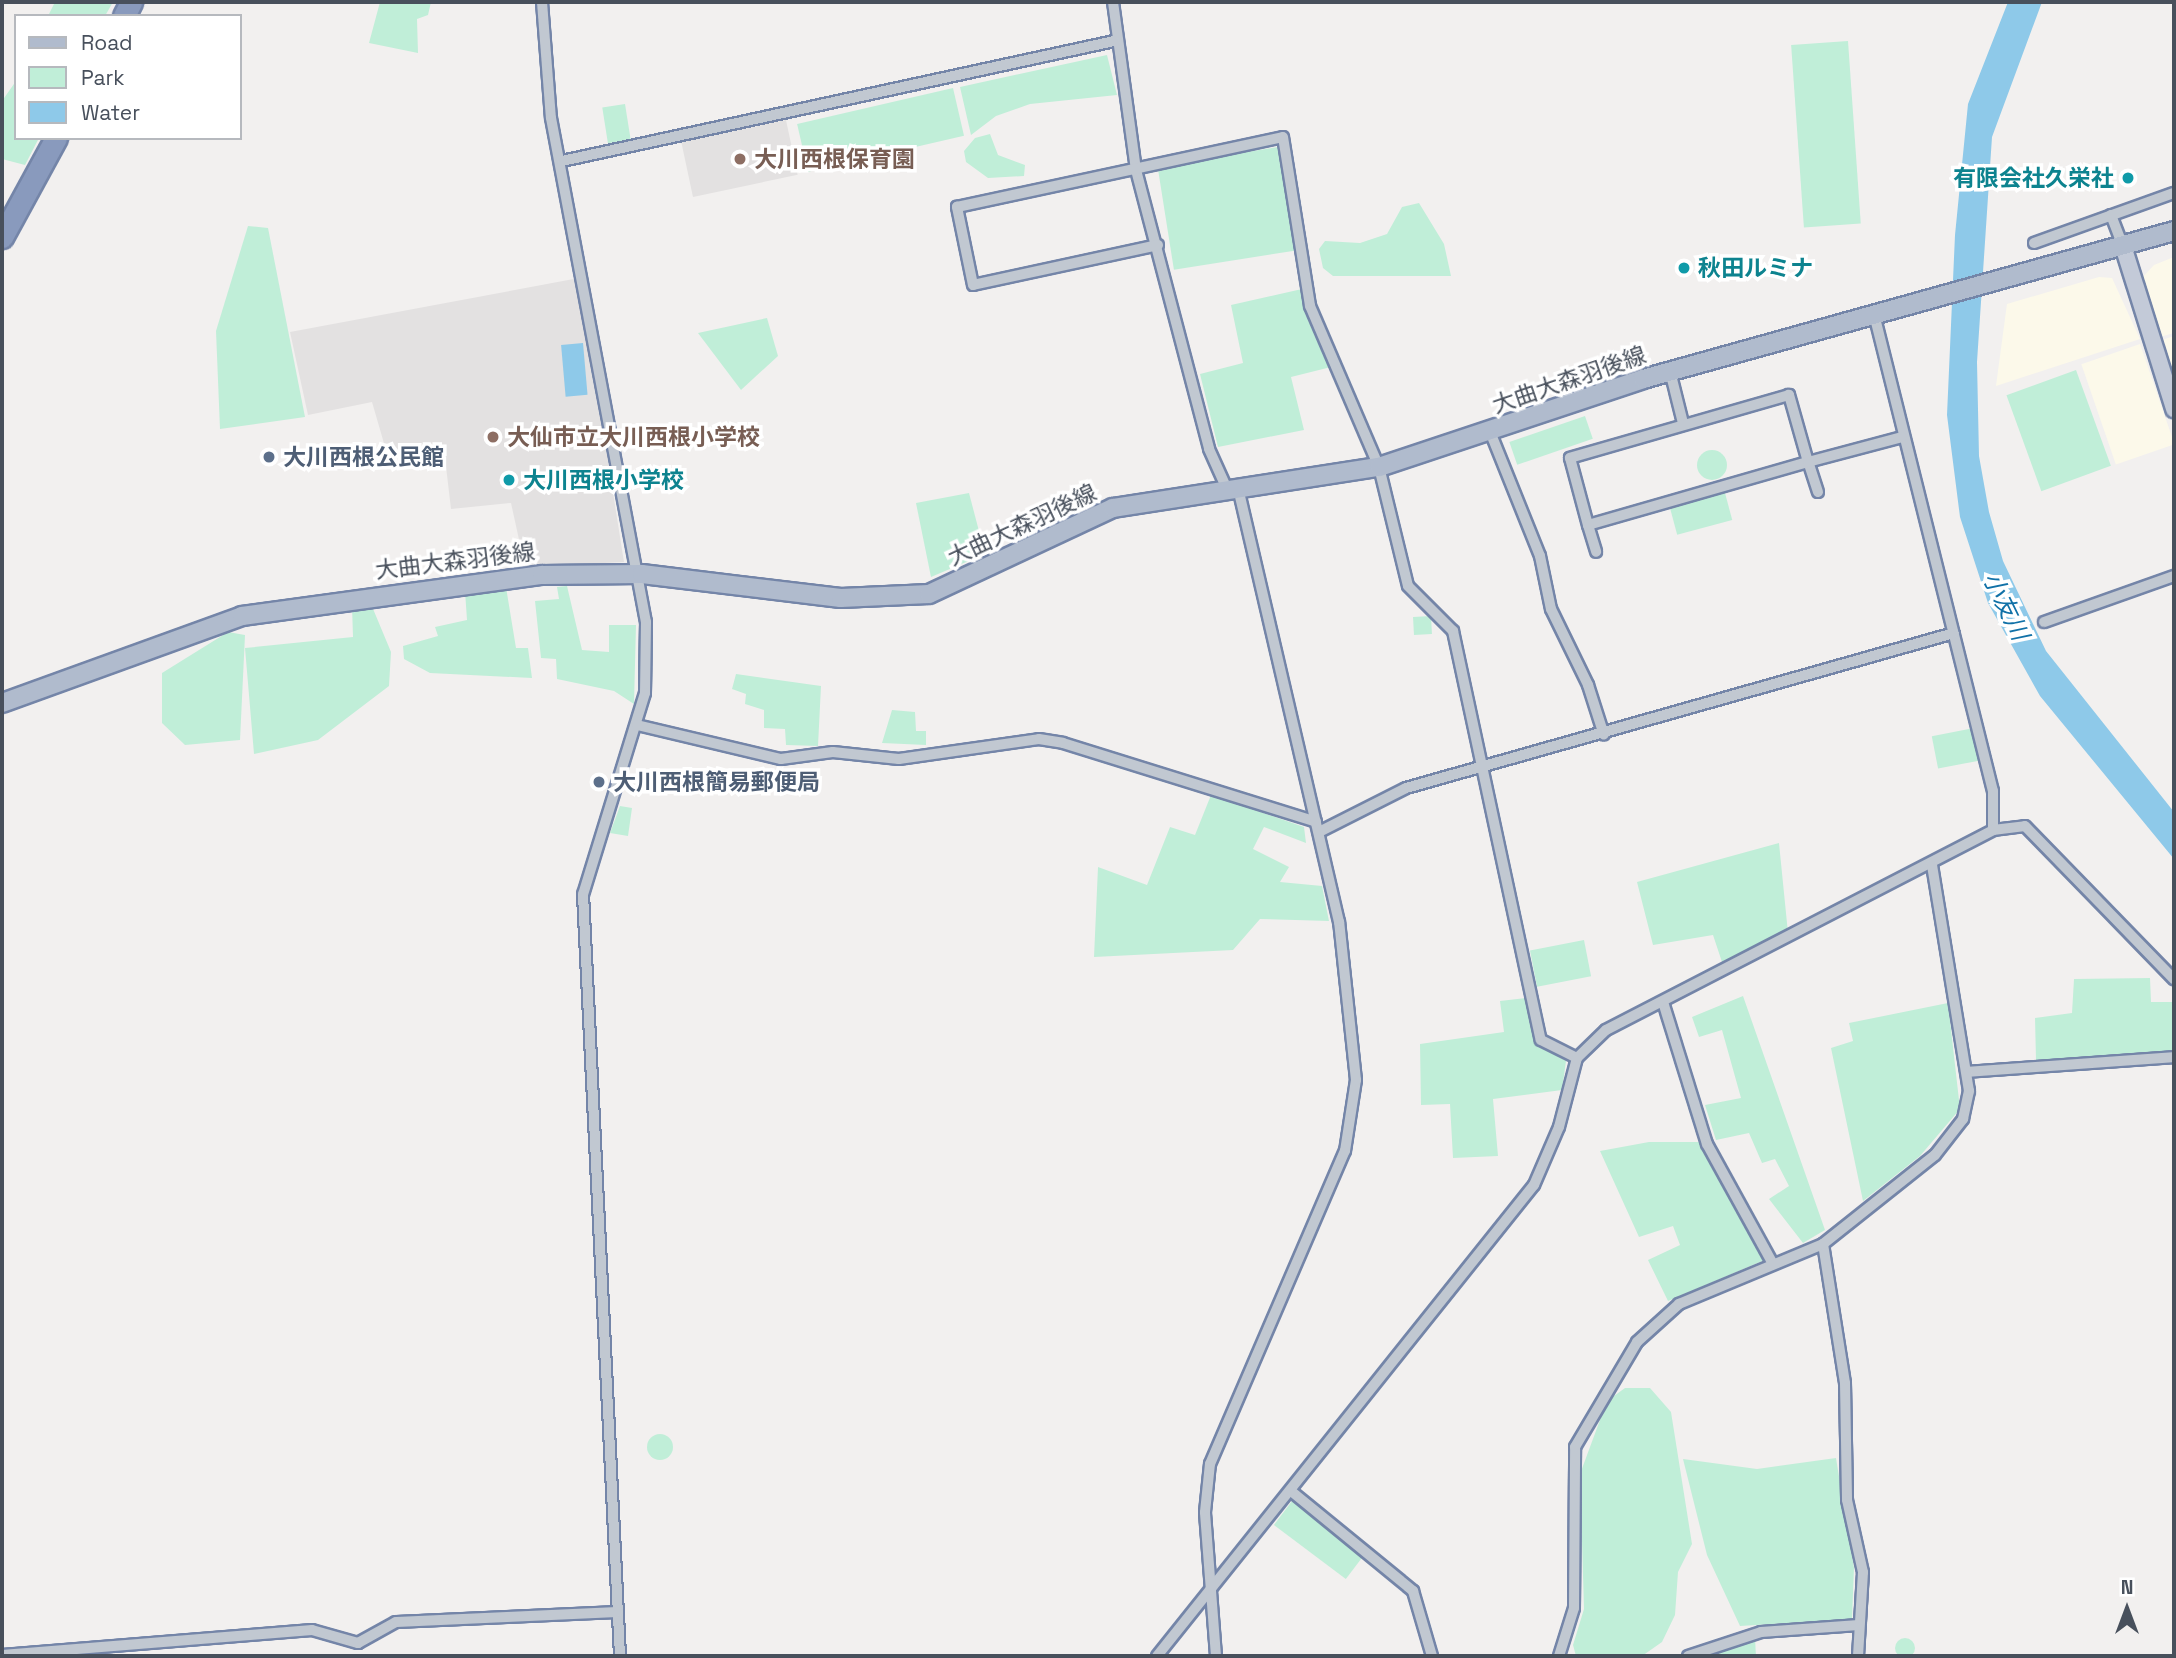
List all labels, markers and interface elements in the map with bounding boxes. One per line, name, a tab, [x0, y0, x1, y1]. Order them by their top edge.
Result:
legend	[14, 14, 242, 140]
text: Road	[81, 29, 133, 56]
text: Park	[81, 64, 125, 91]
text: Water	[81, 99, 140, 126]
place label: 大川西根保育園	[754, 145, 915, 173]
marker: 大川西根保育園	[732, 151, 748, 167]
place label: 有限会社久栄社	[1953, 164, 2114, 192]
marker: 有限会社久栄社	[2120, 170, 2136, 186]
place label: 秋田ルミナ	[1698, 254, 1813, 282]
marker: 秋田ルミナ	[1676, 260, 1692, 276]
street label: 大曲大森羽後線	[1488, 341, 1650, 419]
place label: 大仙市立大川西根小学校	[507, 423, 760, 451]
marker: 大仙市立大川西根小学校	[485, 429, 501, 445]
place label: 大川西根公民館	[283, 443, 444, 471]
marker: 大川西根公民館	[261, 449, 277, 465]
place label: 大川西根小学校	[523, 466, 684, 494]
marker: 大川西根小学校	[501, 472, 517, 488]
street label: 大曲大森羽後線	[943, 478, 1101, 572]
street label: 大曲大森羽後線	[373, 537, 537, 585]
water label: 小友川	[1977, 567, 2035, 645]
place label: 大川西根簡易郵便局	[613, 768, 820, 796]
marker: 大川西根簡易郵便局	[591, 774, 607, 790]
north arrow	[2092, 1574, 2162, 1644]
text: N	[2121, 1575, 2133, 1600]

